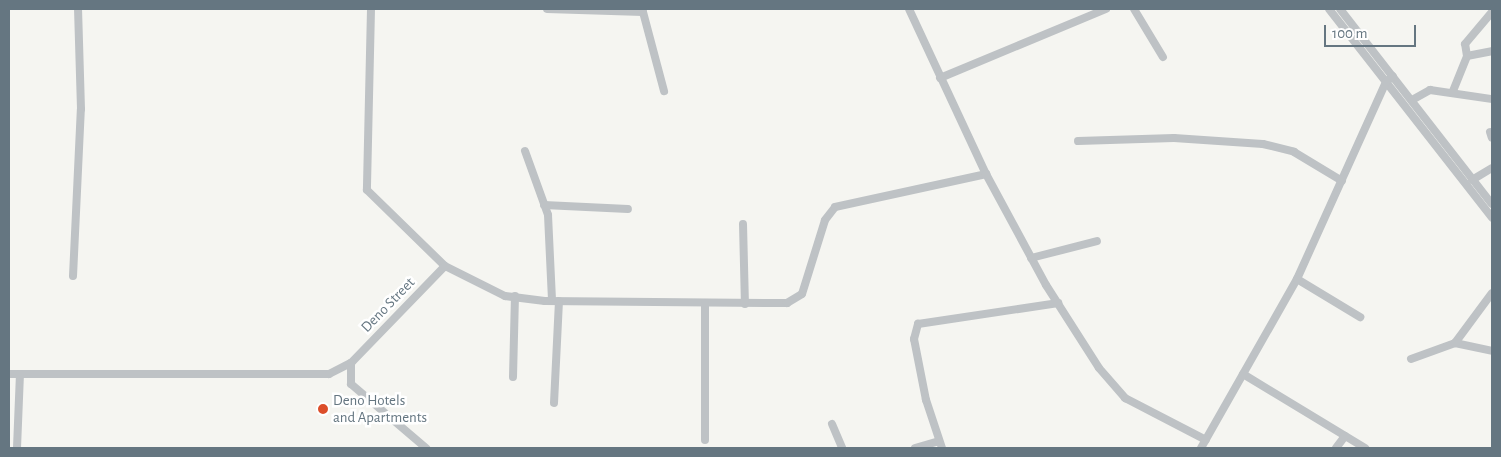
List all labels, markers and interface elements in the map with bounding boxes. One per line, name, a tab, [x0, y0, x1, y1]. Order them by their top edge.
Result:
scale bar	[1326, 15, 1418, 47]
text: 100 m	[1332, 26, 1367, 41]
street label: Deno Street	[357, 274, 419, 336]
place label: Deno Hotels and Apartments	[333, 391, 427, 426]
marker: Deno Hotels and Apartments	[317, 403, 329, 415]

